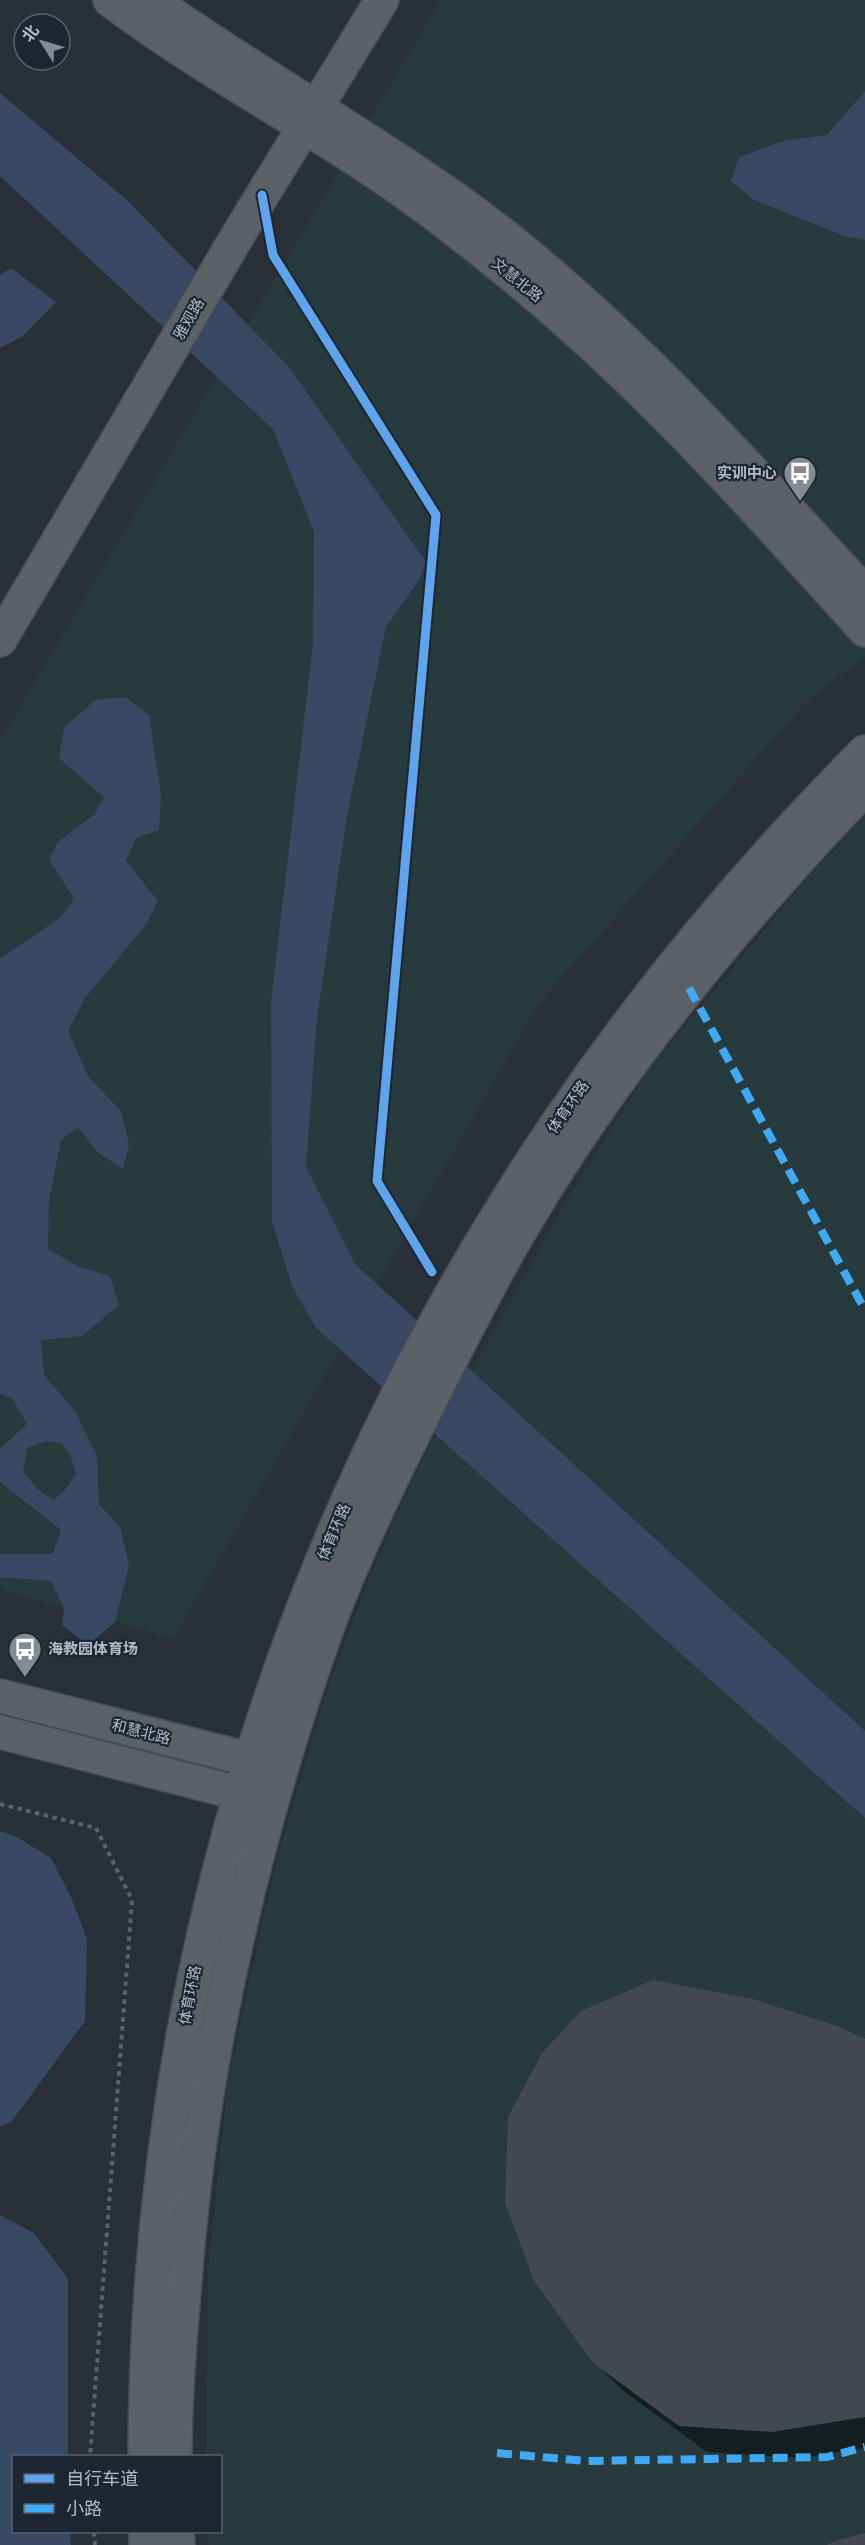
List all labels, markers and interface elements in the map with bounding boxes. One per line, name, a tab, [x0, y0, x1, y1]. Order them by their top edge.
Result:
north arrow	[12, 12, 72, 72]
text: 北	[18, 21, 43, 45]
street label: 文慧北路	[488, 254, 546, 306]
street label: 雅观路	[170, 295, 208, 343]
bus stop icon: 实训中心	[782, 455, 818, 502]
place label: 实训中心	[717, 464, 777, 482]
street label: 体育环路	[543, 1077, 593, 1137]
street label: 体育环路	[314, 1501, 354, 1563]
bus stop icon: 海教园体育场	[7, 1631, 43, 1678]
place label: 海教园体育场	[48, 1640, 138, 1658]
street label: 和慧北路	[110, 1716, 172, 1748]
street label: 体育环路	[175, 1964, 205, 2026]
legend	[12, 2455, 222, 2533]
text: 自行车道	[66, 2468, 138, 2489]
text: 小路	[66, 2498, 102, 2519]

